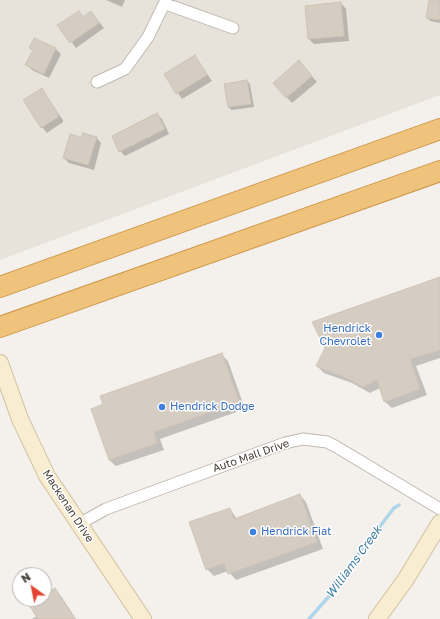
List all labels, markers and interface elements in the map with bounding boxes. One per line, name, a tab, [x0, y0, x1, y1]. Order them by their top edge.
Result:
place label: Hendrick Chevrolet	[319, 322, 371, 348]
marker: Hendrick Chevrolet	[374, 330, 384, 340]
place label: Hendrick Dodge	[170, 400, 255, 414]
marker: Hendrick Dodge	[157, 402, 167, 412]
street label: Auto Mall Drive	[211, 437, 291, 475]
street label: Mackenan Drive	[40, 467, 96, 545]
water label: Williams Creek	[323, 523, 385, 601]
place label: Hendrick Fiat	[261, 525, 331, 539]
marker: Hendrick Fiat	[248, 527, 258, 537]
north arrow	[12, 567, 52, 607]
text: N	[19, 570, 33, 585]

